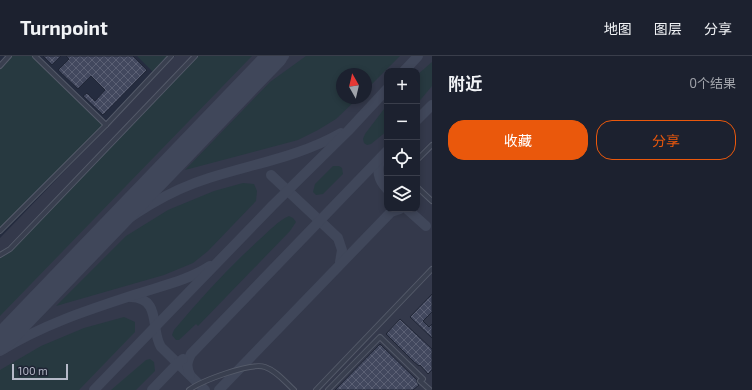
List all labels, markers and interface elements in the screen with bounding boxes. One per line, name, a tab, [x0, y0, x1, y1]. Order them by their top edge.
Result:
text: Turnpoint	[20, 16, 108, 39]
text: 地图	[604, 20, 632, 37]
text: 图层	[654, 20, 682, 37]
text: 分享	[704, 20, 732, 37]
north arrow	[336, 68, 372, 104]
map controls	[384, 68, 420, 212]
button: +	[384, 68, 420, 104]
text: 附近	[448, 73, 482, 93]
text: 0个结果	[689, 75, 736, 91]
button: −	[384, 104, 420, 140]
button: 收藏	[448, 120, 588, 160]
button: 分享	[596, 120, 736, 160]
button: locate	[384, 140, 420, 176]
button: layers	[384, 176, 420, 212]
scale bar	[12, 362, 68, 381]
text: 100 m	[18, 364, 48, 377]

